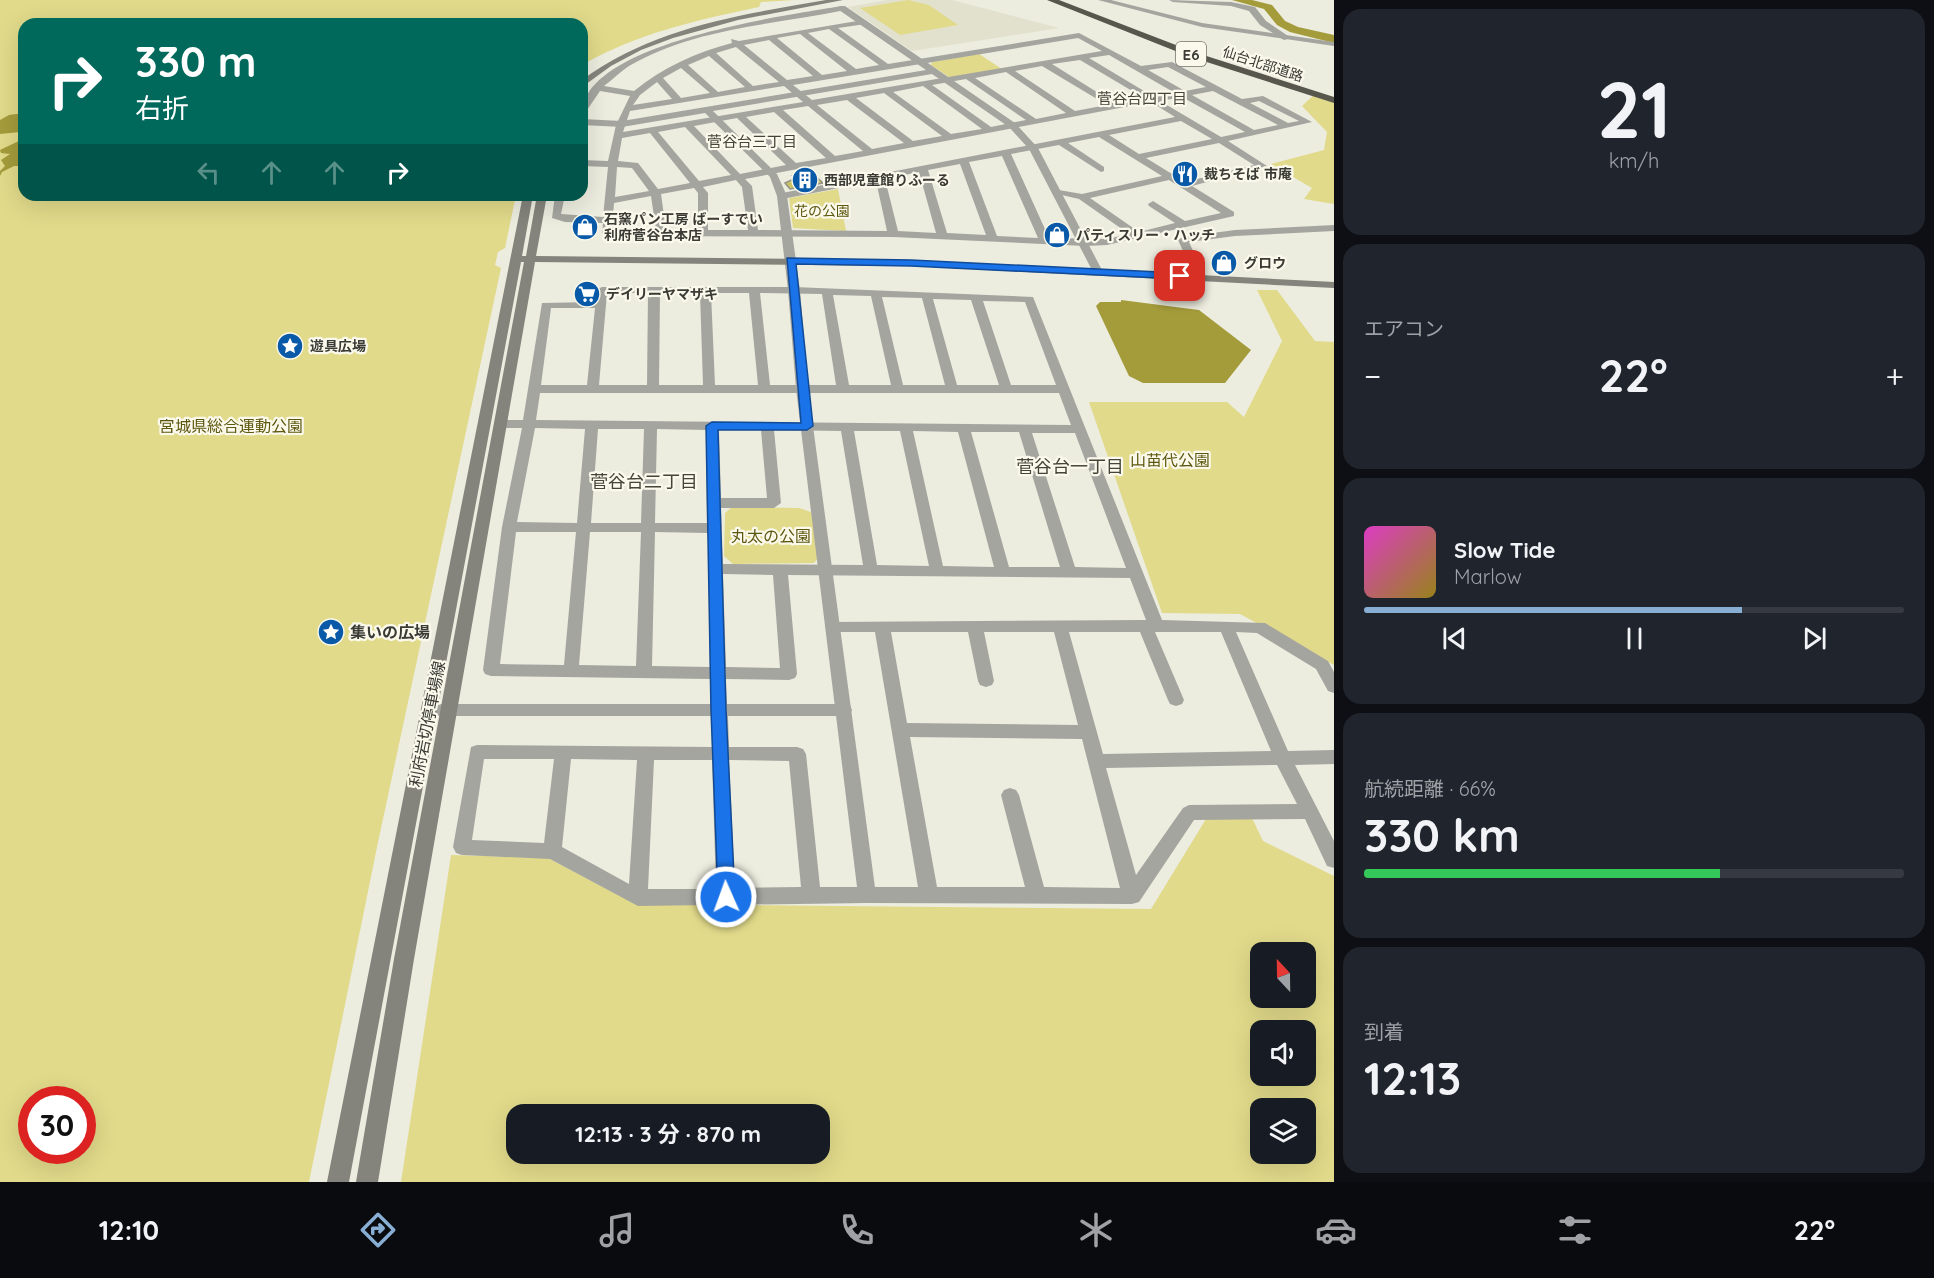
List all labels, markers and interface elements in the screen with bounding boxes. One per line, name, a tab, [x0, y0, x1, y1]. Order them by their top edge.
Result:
text: 330 m	[135, 35, 256, 88]
icon: right	[36, 42, 114, 120]
road number: E6	[1176, 42, 1206, 66]
street label: 仙台北部道路	[1220, 42, 1306, 86]
text: 21	[1597, 60, 1671, 158]
district label: 菅谷台四丁目	[1097, 89, 1187, 108]
text: 右折	[135, 91, 189, 125]
district label: 菅谷台三丁目	[707, 132, 797, 151]
text: km/h	[1609, 148, 1659, 173]
icon: left	[192, 156, 225, 189]
icon: ahead	[255, 156, 288, 189]
icon: ahead	[318, 156, 351, 189]
icon: right	[381, 156, 414, 189]
restaurant icon: 裁ちそば 市庵	[1170, 159, 1200, 189]
building icon: 西部児童館りふーる	[790, 165, 820, 195]
place label: 裁ちそば 市庵	[1204, 165, 1292, 183]
place label: 西部児童館りふーる	[824, 171, 950, 189]
park label: 花の公園	[794, 202, 850, 220]
place label: 石窯パン工房 ばーすでい 利府菅谷台本店	[604, 210, 763, 244]
shop icon: 石窯パン工房 ばーすでい 利府菅谷台本店	[570, 212, 600, 242]
shop icon: パティスリー・ハッチ	[1042, 220, 1072, 250]
place label: パティスリー・ハッチ	[1076, 226, 1215, 244]
shop icon: グロウ	[1209, 248, 1239, 278]
pin	[1154, 250, 1205, 301]
place label: グロウ	[1244, 254, 1286, 272]
icon: arrive	[1163, 259, 1196, 292]
supermarket icon: デイリーヤマザキ	[572, 279, 602, 309]
place label: デイリーヤマザキ	[606, 285, 718, 303]
text: エアコン	[1364, 316, 1444, 341]
place icon: 遊具広場	[275, 331, 305, 361]
place label: 遊具広場	[310, 337, 366, 355]
text: 22°	[1599, 347, 1668, 403]
text: −	[1364, 355, 1381, 396]
text: +	[1885, 355, 1904, 396]
park label: 宮城県総合運動公園	[159, 416, 303, 436]
park label: 山苗代公園	[1130, 450, 1210, 470]
district label: 菅谷台一丁目	[1016, 455, 1124, 478]
district label: 菅谷台二丁目	[590, 470, 698, 493]
park label: 丸太の公園	[731, 526, 811, 546]
text: Slow Tide	[1454, 536, 1555, 564]
text: Marlow	[1454, 564, 1522, 589]
place icon: 集いの広場	[316, 617, 346, 647]
place label: 集いの広場	[350, 622, 430, 642]
icon: previous	[1438, 622, 1471, 655]
icon: pause	[1618, 622, 1651, 655]
icon: next	[1798, 622, 1831, 655]
street label: 利府岩切停車場線	[405, 659, 449, 789]
text: 航続距離 · 66%	[1364, 776, 1496, 801]
text: 330 km	[1364, 807, 1520, 863]
position arrow	[694, 865, 758, 929]
north arrow	[1250, 942, 1316, 1008]
map controls	[1250, 942, 1316, 1164]
text: 到着	[1364, 1019, 1404, 1044]
button: sound	[1250, 1020, 1316, 1086]
text: 12:13	[1364, 1050, 1461, 1106]
speed limit sign: 30	[18, 1086, 96, 1164]
button: layers	[1250, 1098, 1316, 1164]
text: 12:13 · 3 分 · 870 m	[575, 1120, 761, 1148]
icon: directions	[357, 1209, 399, 1251]
icon: music	[596, 1209, 638, 1251]
icon: phone	[836, 1209, 878, 1251]
icon: climate	[1075, 1209, 1117, 1251]
icon: car	[1315, 1209, 1357, 1251]
icon: filters	[1554, 1209, 1596, 1251]
text: 12:10	[99, 1213, 159, 1247]
text: 22°	[1794, 1213, 1835, 1247]

